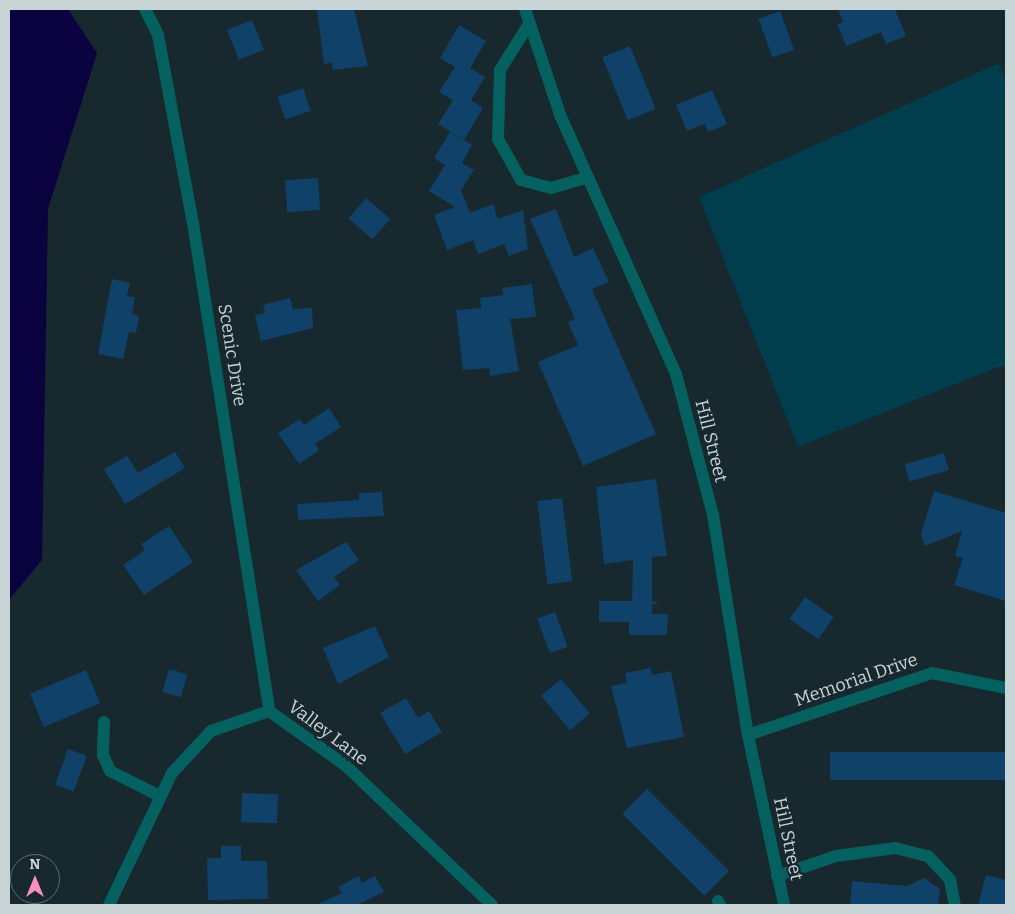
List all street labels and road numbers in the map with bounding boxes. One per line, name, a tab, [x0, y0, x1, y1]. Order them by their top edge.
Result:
street label: Scenic Drive	[213, 302, 251, 408]
street label: Hill Street	[690, 397, 732, 485]
street label: Memorial Drive	[792, 649, 920, 711]
street label: Valley Lane	[284, 696, 372, 770]
street label: Hill Street	[769, 795, 807, 883]

